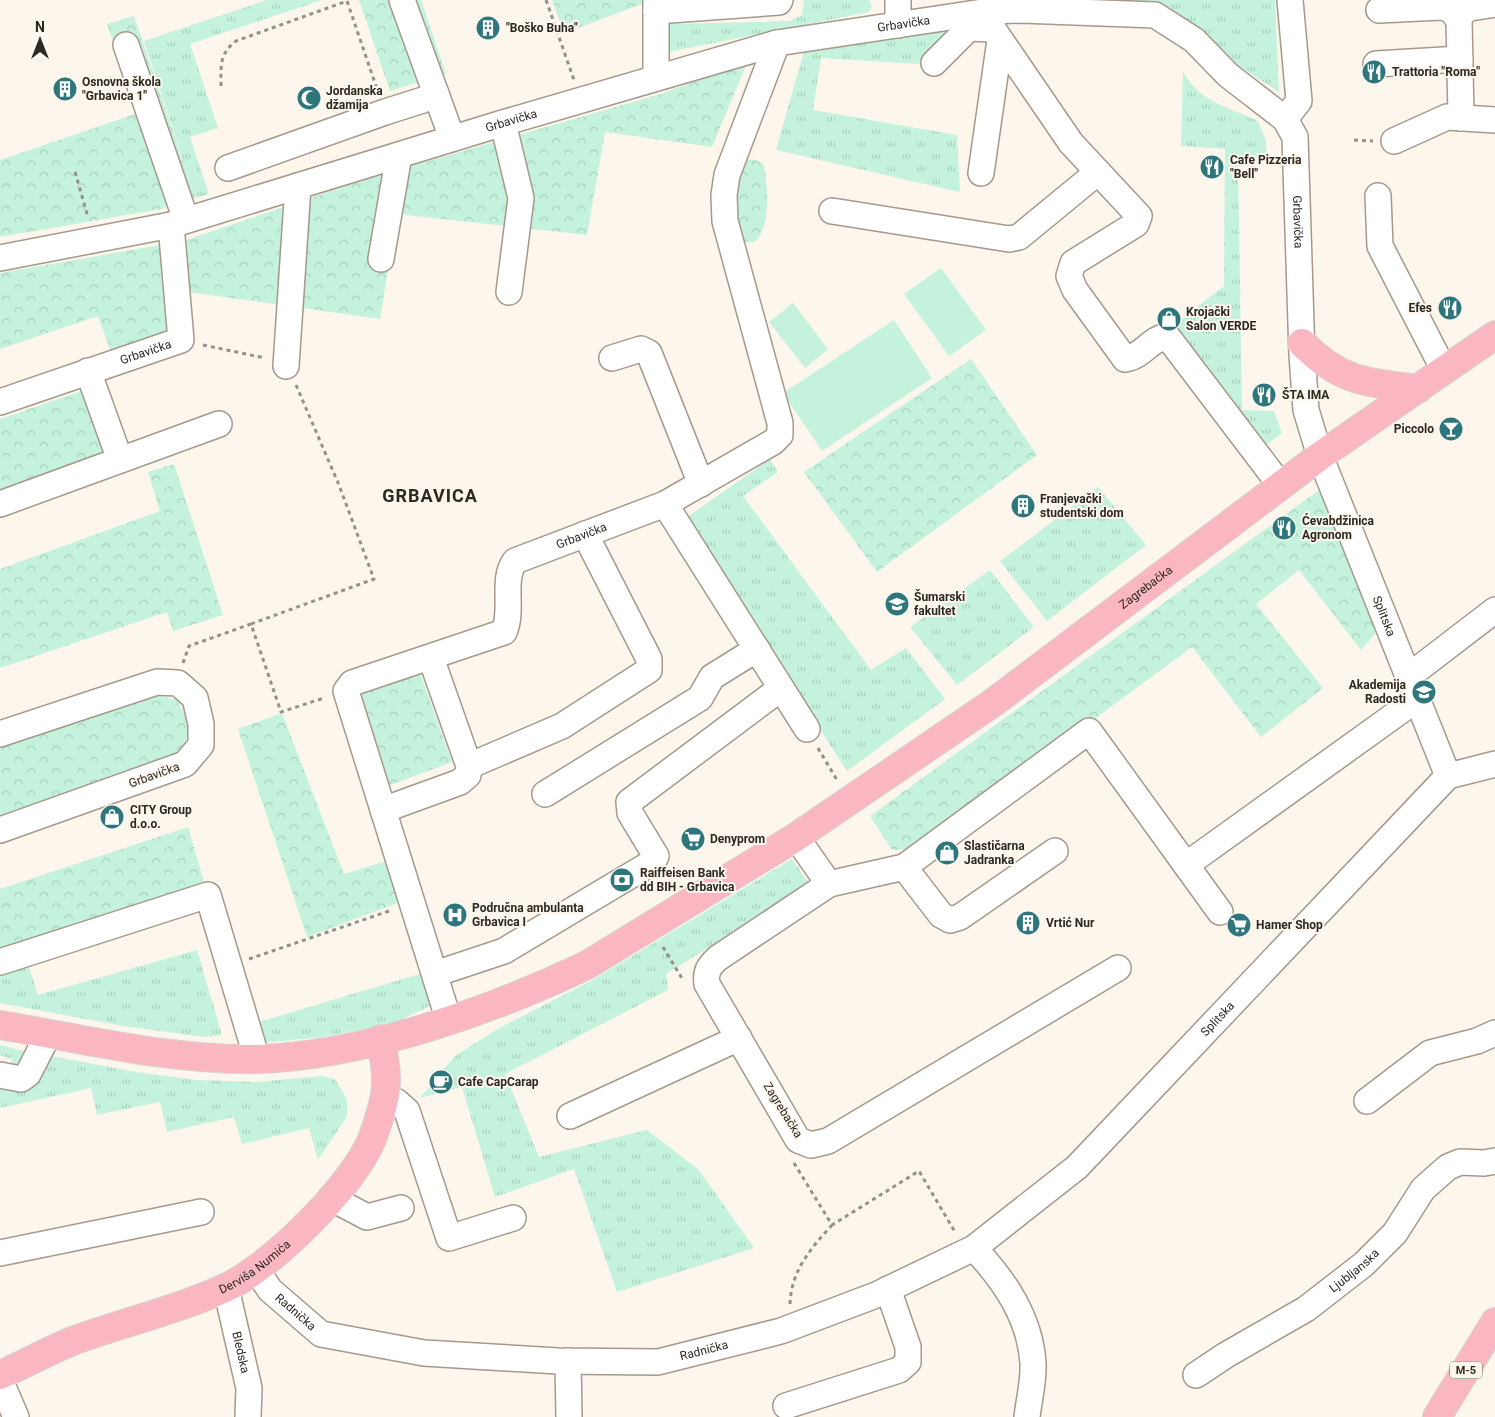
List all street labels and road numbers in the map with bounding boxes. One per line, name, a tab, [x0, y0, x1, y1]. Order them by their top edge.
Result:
street label: Grbavička	[876, 13, 931, 35]
street label: Grbavička	[484, 106, 539, 135]
street label: Grbavička	[1290, 195, 1306, 249]
street label: Grbavička	[118, 337, 173, 367]
street label: Grbavička	[554, 520, 609, 552]
street label: Zagrebačka	[1117, 563, 1175, 612]
street label: Splitska	[1370, 594, 1398, 639]
street label: Grbavička	[127, 759, 181, 791]
street label: Splitska	[1198, 999, 1237, 1039]
street label: Zagrebačka	[760, 1080, 806, 1140]
street label: Derviša Numića	[217, 1237, 293, 1297]
street label: Ljubljanska	[1327, 1246, 1382, 1295]
street label: Radnička	[272, 1291, 319, 1333]
street label: Bledska	[229, 1330, 252, 1375]
street label: Radnička	[678, 1338, 730, 1363]
road number: M-5	[1450, 1362, 1482, 1378]

